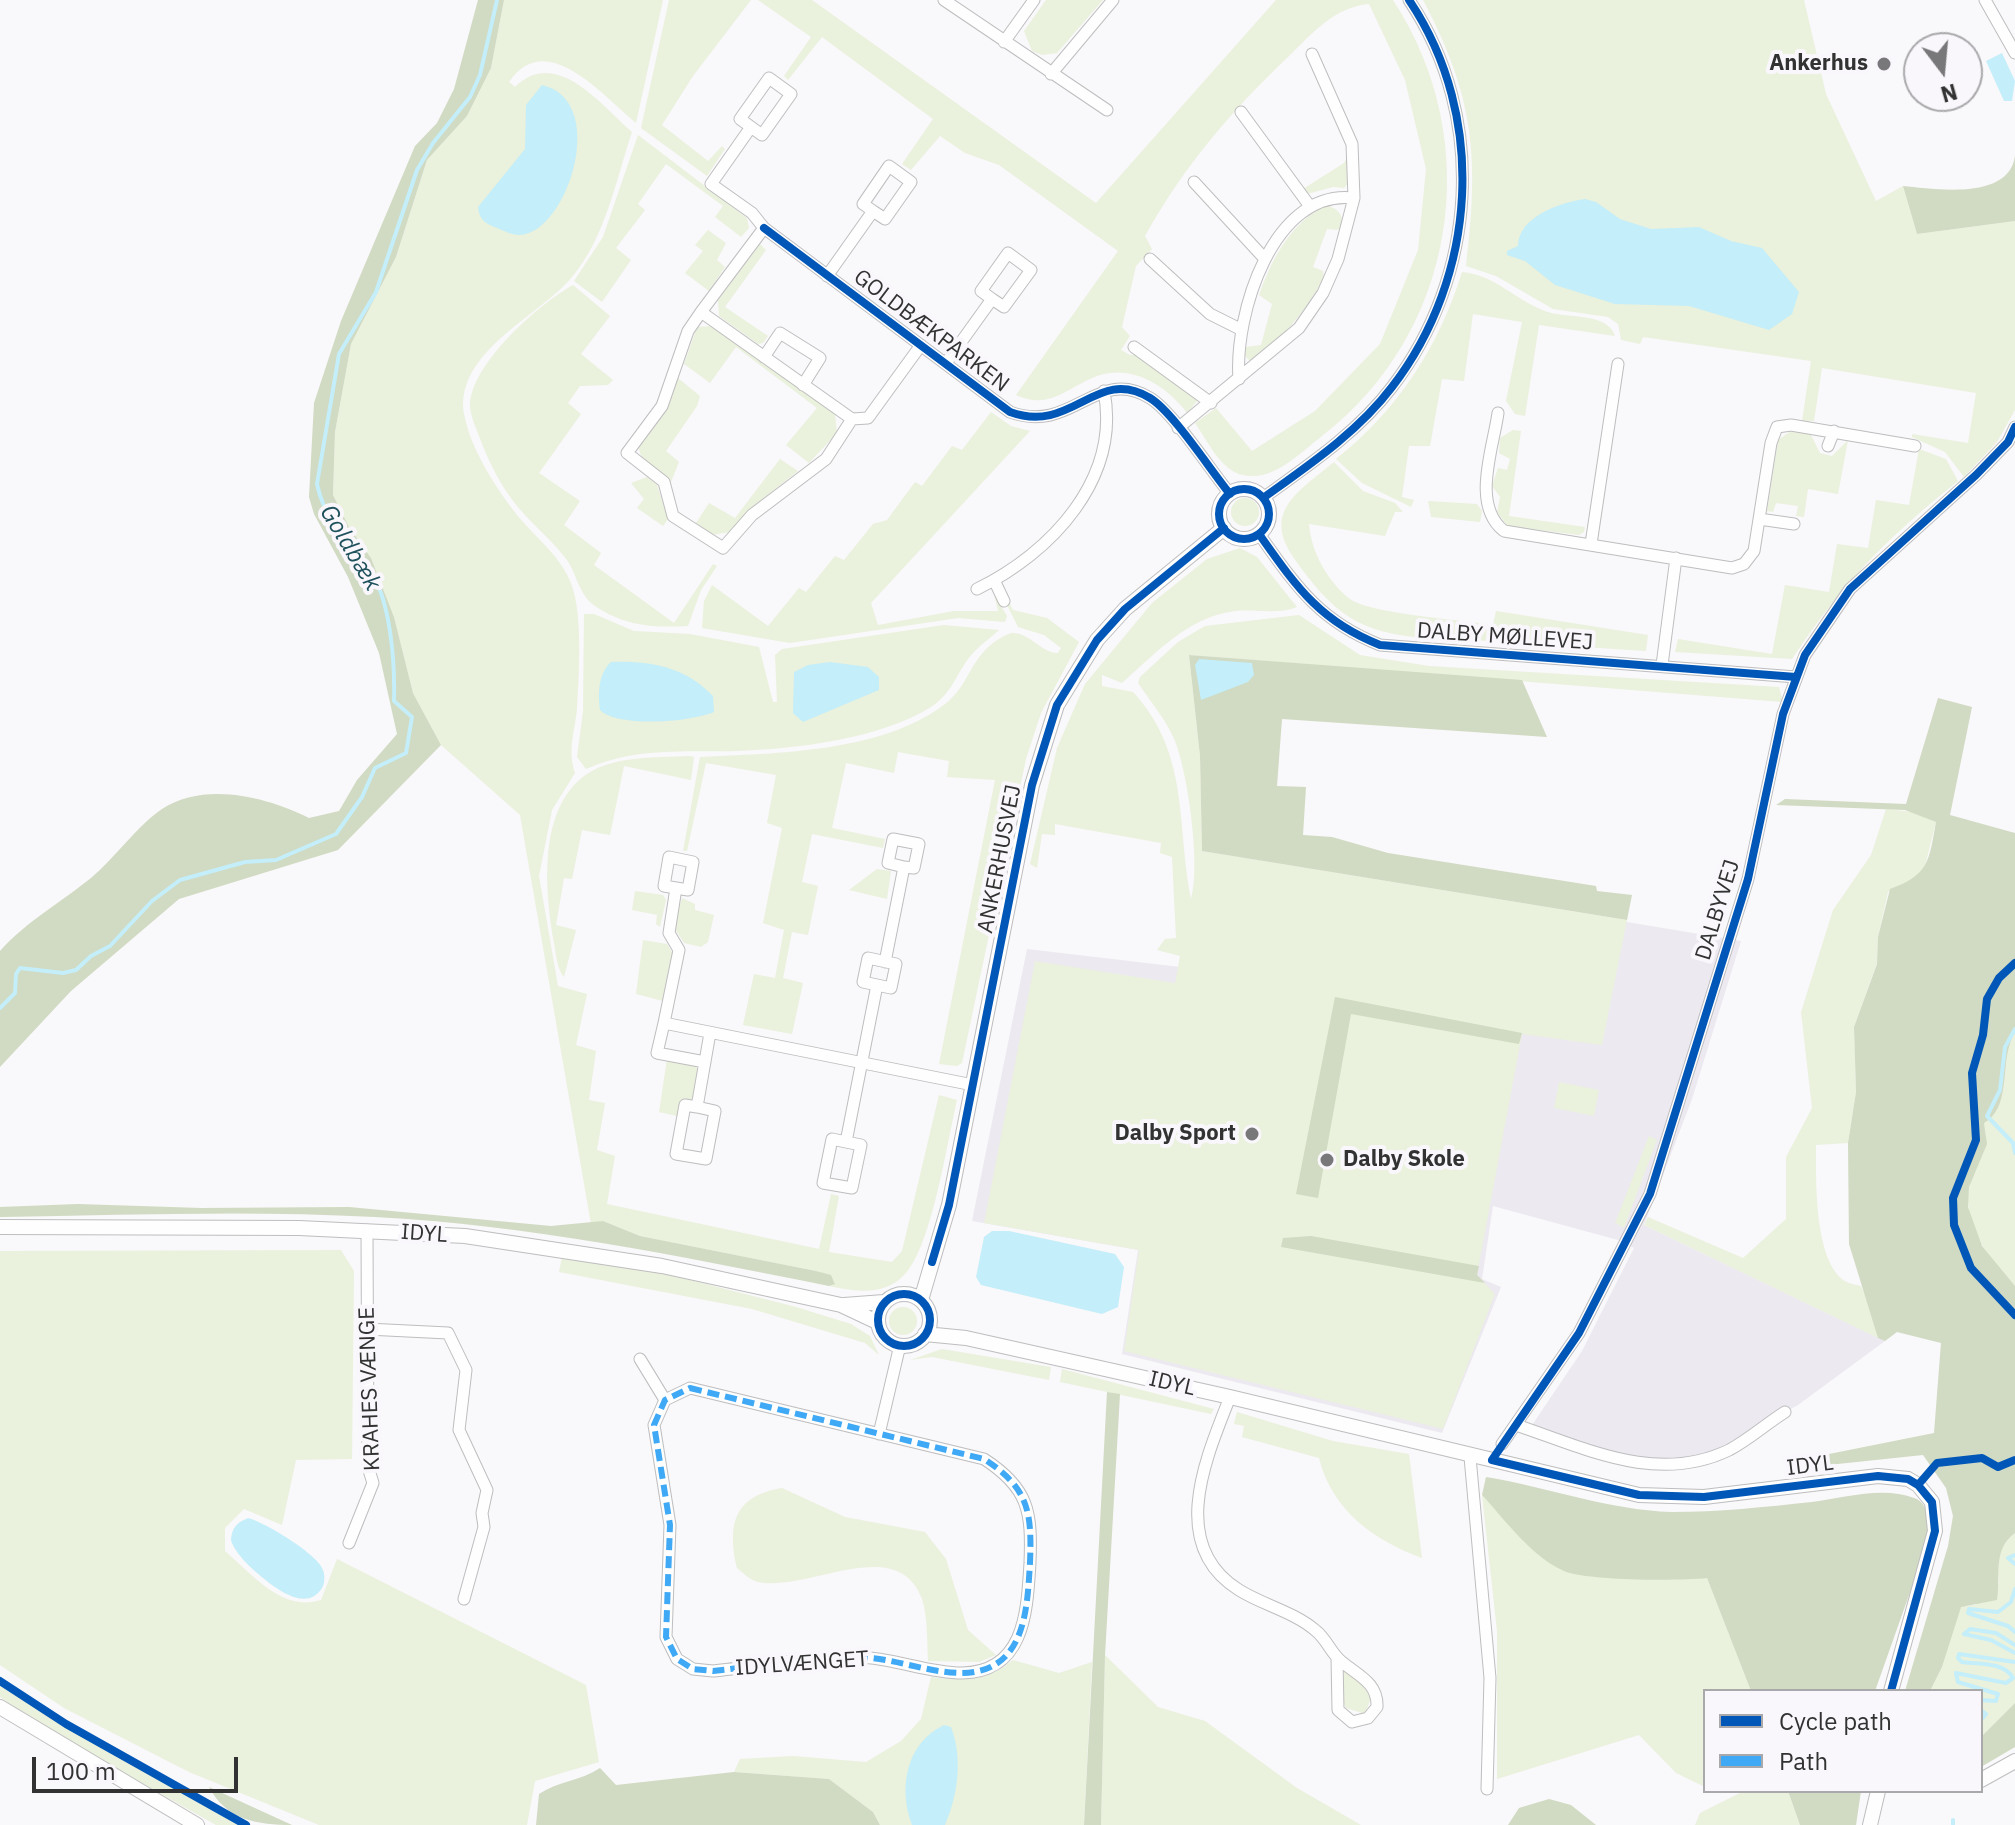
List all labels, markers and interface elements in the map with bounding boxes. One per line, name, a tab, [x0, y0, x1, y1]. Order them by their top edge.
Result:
north arrow	[1903, 32, 1983, 112]
place label: Ankerhus	[1769, 51, 1868, 77]
marker: Ankerhus	[1875, 55, 1893, 73]
text: N	[1938, 77, 1961, 110]
street label: GOLDBÆKPARKEN	[848, 264, 1014, 398]
water label: Goldbæk	[313, 500, 387, 596]
street label: DALBY MØLLEVEJ	[1416, 618, 1594, 656]
street label: ANKERHUSVEJ	[973, 782, 1027, 936]
street label: DALBYVEJ	[1690, 857, 1746, 963]
place label: Dalby Sport	[1114, 1121, 1236, 1147]
marker: Dalby Sport	[1243, 1125, 1261, 1143]
place label: Dalby Skole	[1343, 1147, 1465, 1173]
marker: Dalby Skole	[1318, 1151, 1336, 1169]
street label: IDYL	[400, 1219, 448, 1249]
street label: KRAHES VÆNGE	[354, 1307, 386, 1471]
street label: IDYL	[1146, 1366, 1198, 1402]
street label: IDYL	[1785, 1450, 1835, 1482]
street label: IDYLVÆNGET	[734, 1646, 870, 1682]
legend	[1703, 1689, 1983, 1793]
text: Cycle path	[1779, 1705, 1892, 1737]
scale bar	[36, 1741, 242, 1791]
text: Path	[1779, 1745, 1828, 1777]
text: 100 m	[46, 1755, 116, 1787]

